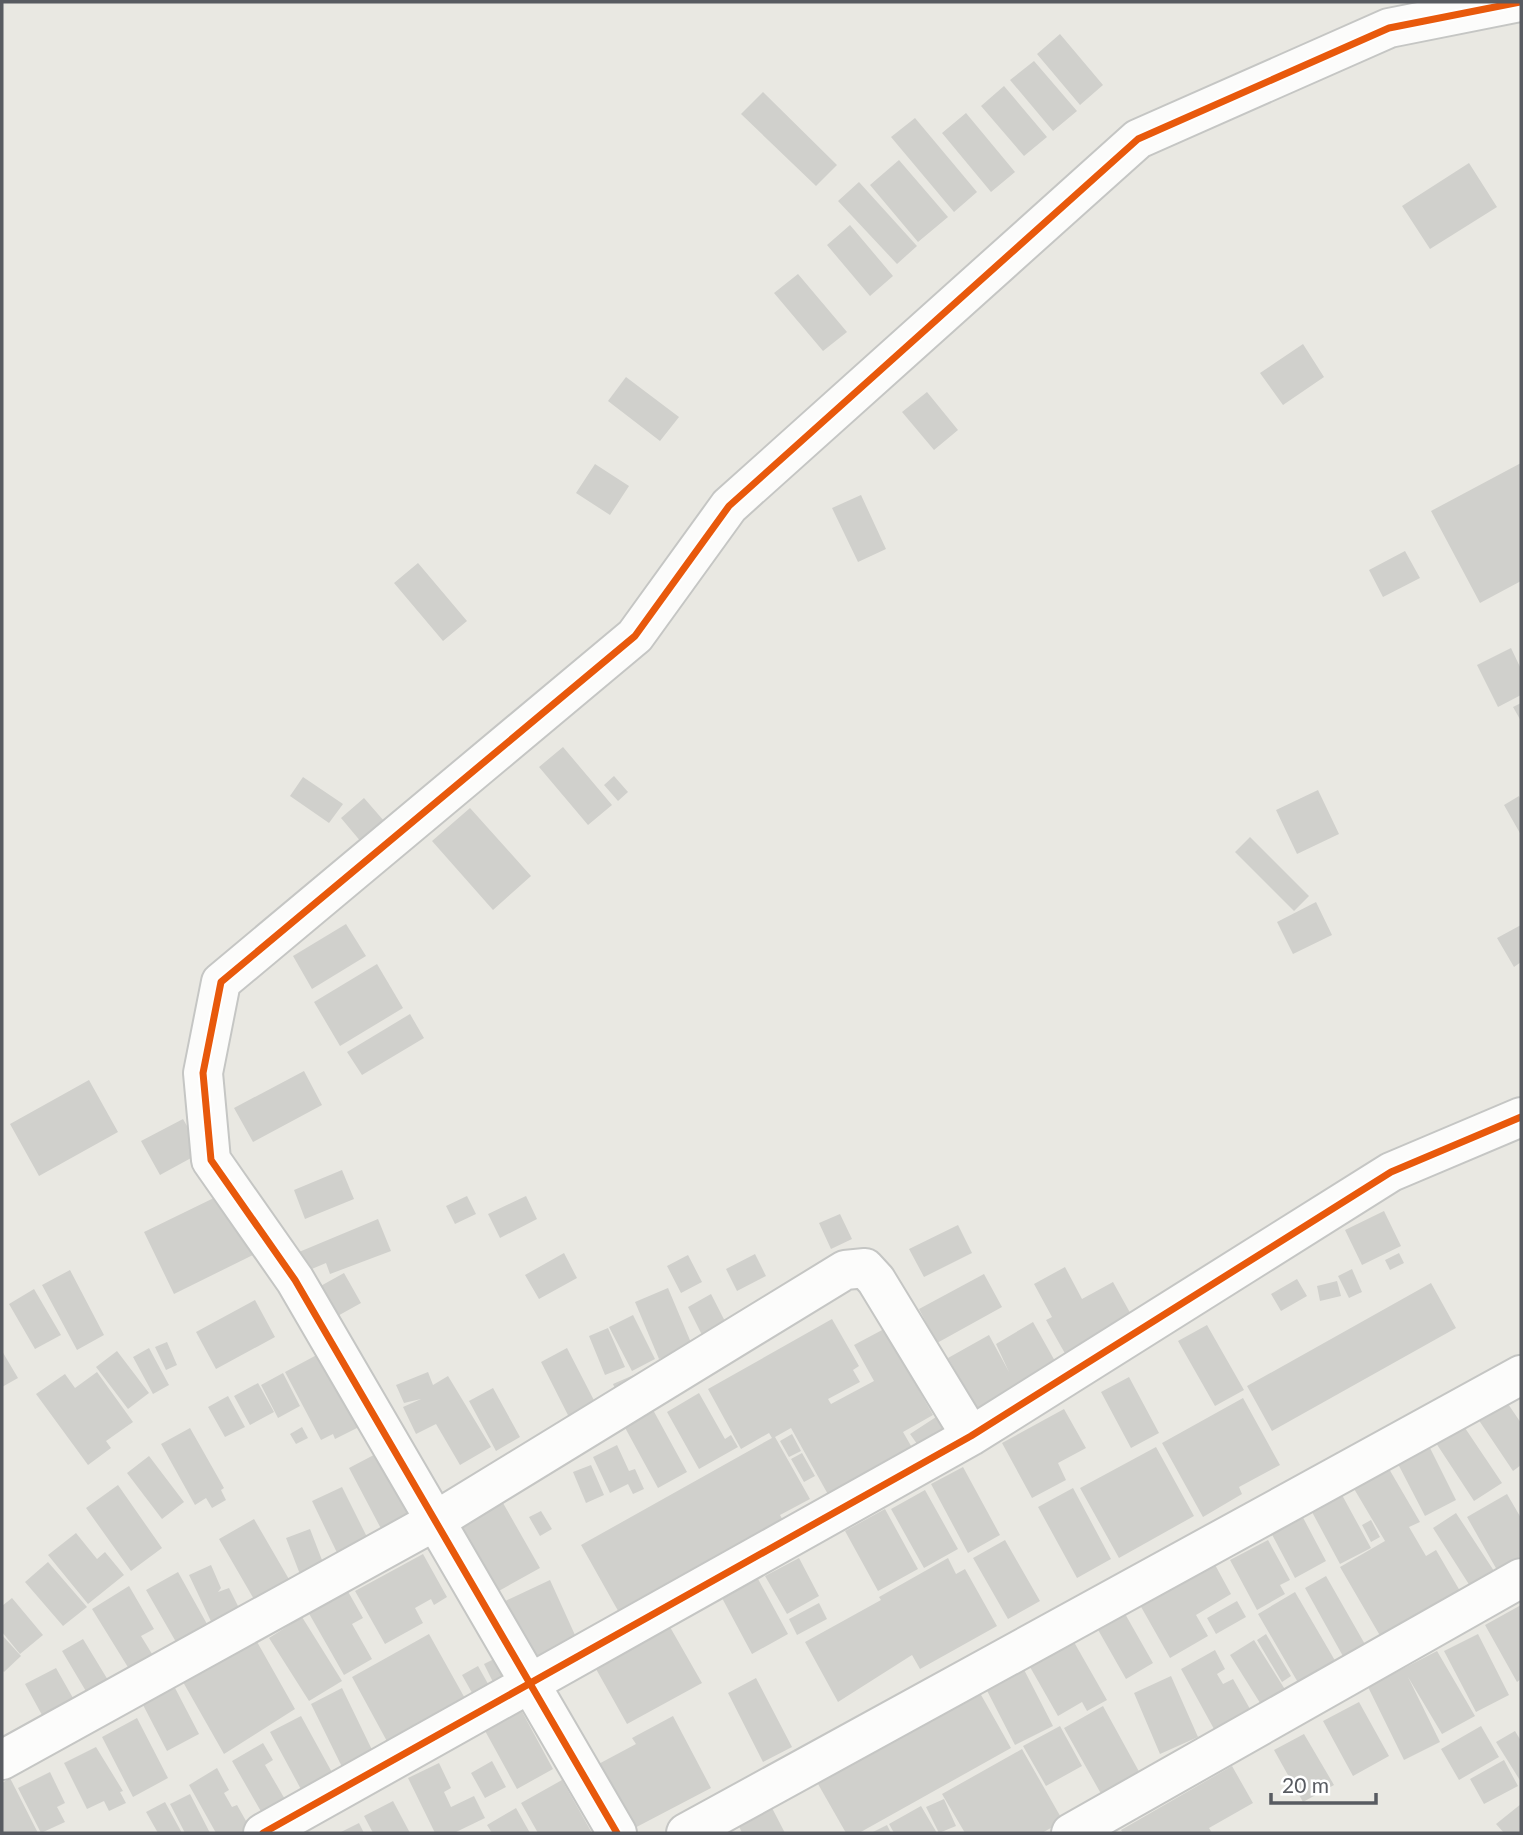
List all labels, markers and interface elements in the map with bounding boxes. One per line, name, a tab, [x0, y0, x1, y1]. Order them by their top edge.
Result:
scale bar	[1271, 1762, 1376, 1806]
text: 20 m	[1282, 1772, 1329, 1797]

